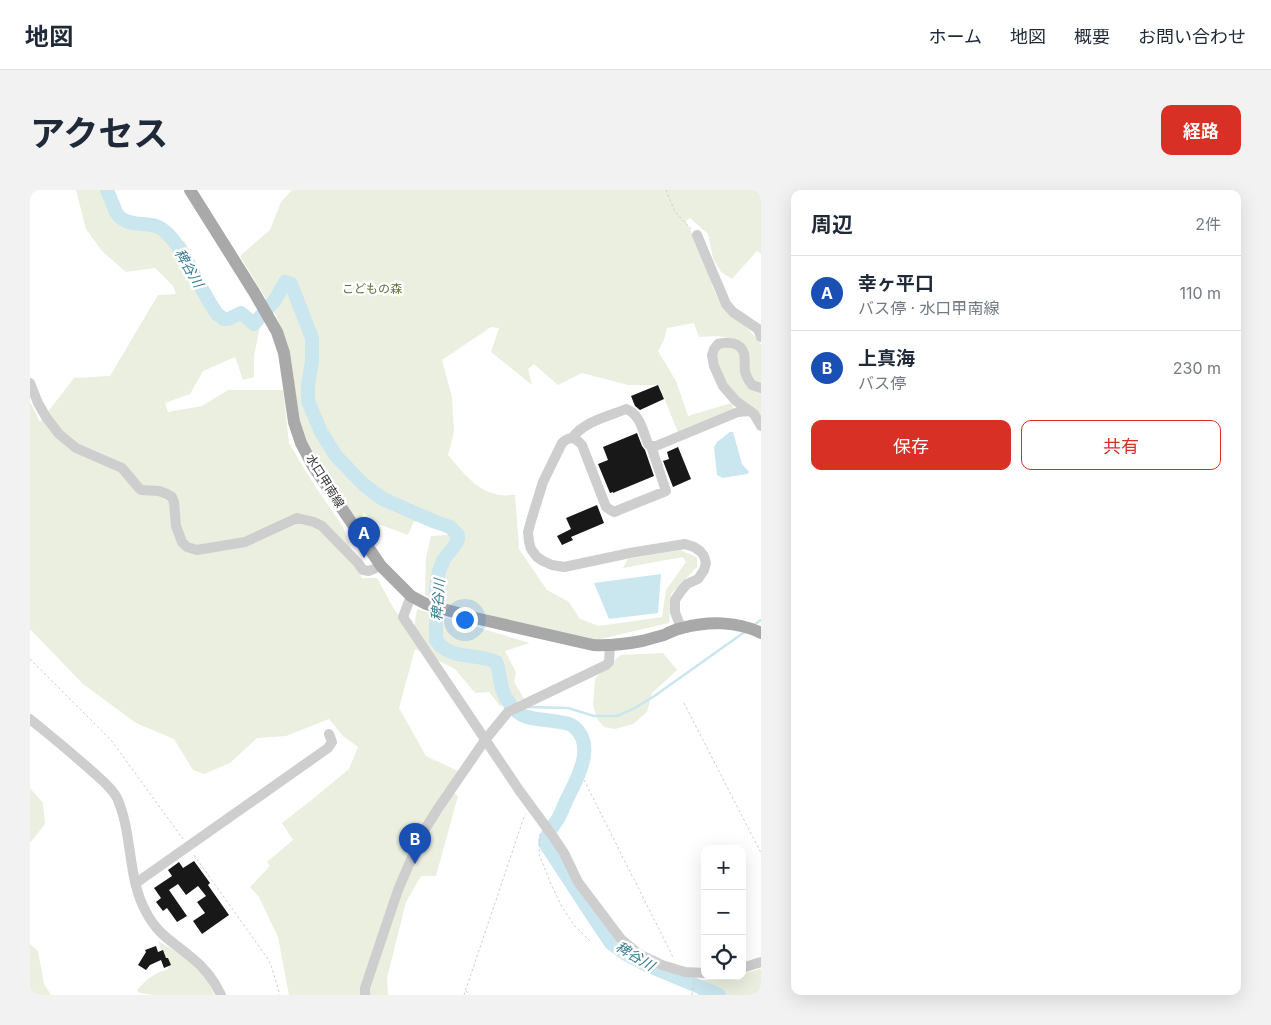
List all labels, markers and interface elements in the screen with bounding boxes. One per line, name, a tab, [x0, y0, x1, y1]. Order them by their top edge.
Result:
text: 地図	[25, 22, 73, 51]
text: ホーム	[929, 26, 982, 47]
text: 地図	[1010, 26, 1046, 47]
text: 概要	[1074, 26, 1110, 47]
text: お問い合わせ	[1138, 26, 1246, 47]
button: 経路	[1161, 105, 1241, 155]
text: アクセス	[30, 112, 168, 154]
text: 周辺	[811, 212, 853, 237]
text: 2件	[1195, 214, 1221, 234]
water label: 稗谷川	[172, 245, 208, 292]
text: 幸ヶ平口	[858, 272, 934, 295]
park label: こどもの森	[342, 281, 402, 296]
text: A	[821, 283, 833, 303]
text: 110 m	[1179, 283, 1221, 303]
text: バス停 · 水口甲南線	[858, 298, 1000, 318]
text: 上真海	[858, 347, 915, 370]
text: B	[822, 358, 832, 378]
text: 230 m	[1173, 358, 1221, 378]
text: バス停	[858, 373, 906, 393]
button: 保存	[811, 420, 1011, 470]
button: 共有	[1021, 420, 1221, 470]
street label: 水口甲南線	[303, 451, 348, 510]
pin: A	[348, 517, 380, 558]
water label: 稗谷川	[428, 576, 448, 622]
your location	[452, 607, 478, 633]
pin: B	[399, 823, 431, 864]
map controls	[701, 845, 746, 980]
button: +	[701, 845, 746, 890]
button: −	[701, 890, 746, 935]
button: locate	[701, 935, 746, 980]
water label: 稗谷川	[613, 937, 659, 975]

